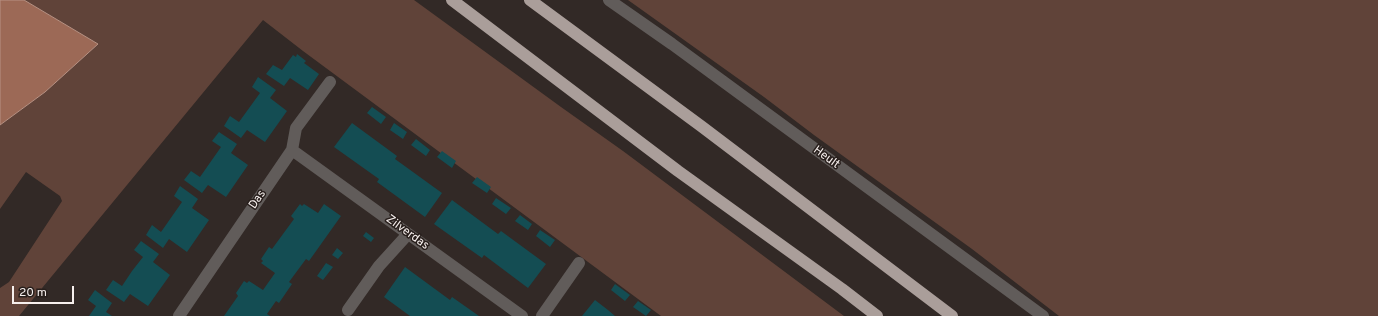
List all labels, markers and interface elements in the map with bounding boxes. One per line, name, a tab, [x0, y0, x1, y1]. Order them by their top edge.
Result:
street label: Heult	[810, 144, 842, 172]
street label: Das	[246, 188, 270, 212]
street label: Zilverdas	[383, 213, 431, 253]
scale bar	[14, 278, 76, 304]
text: 20 m	[19, 285, 47, 301]

